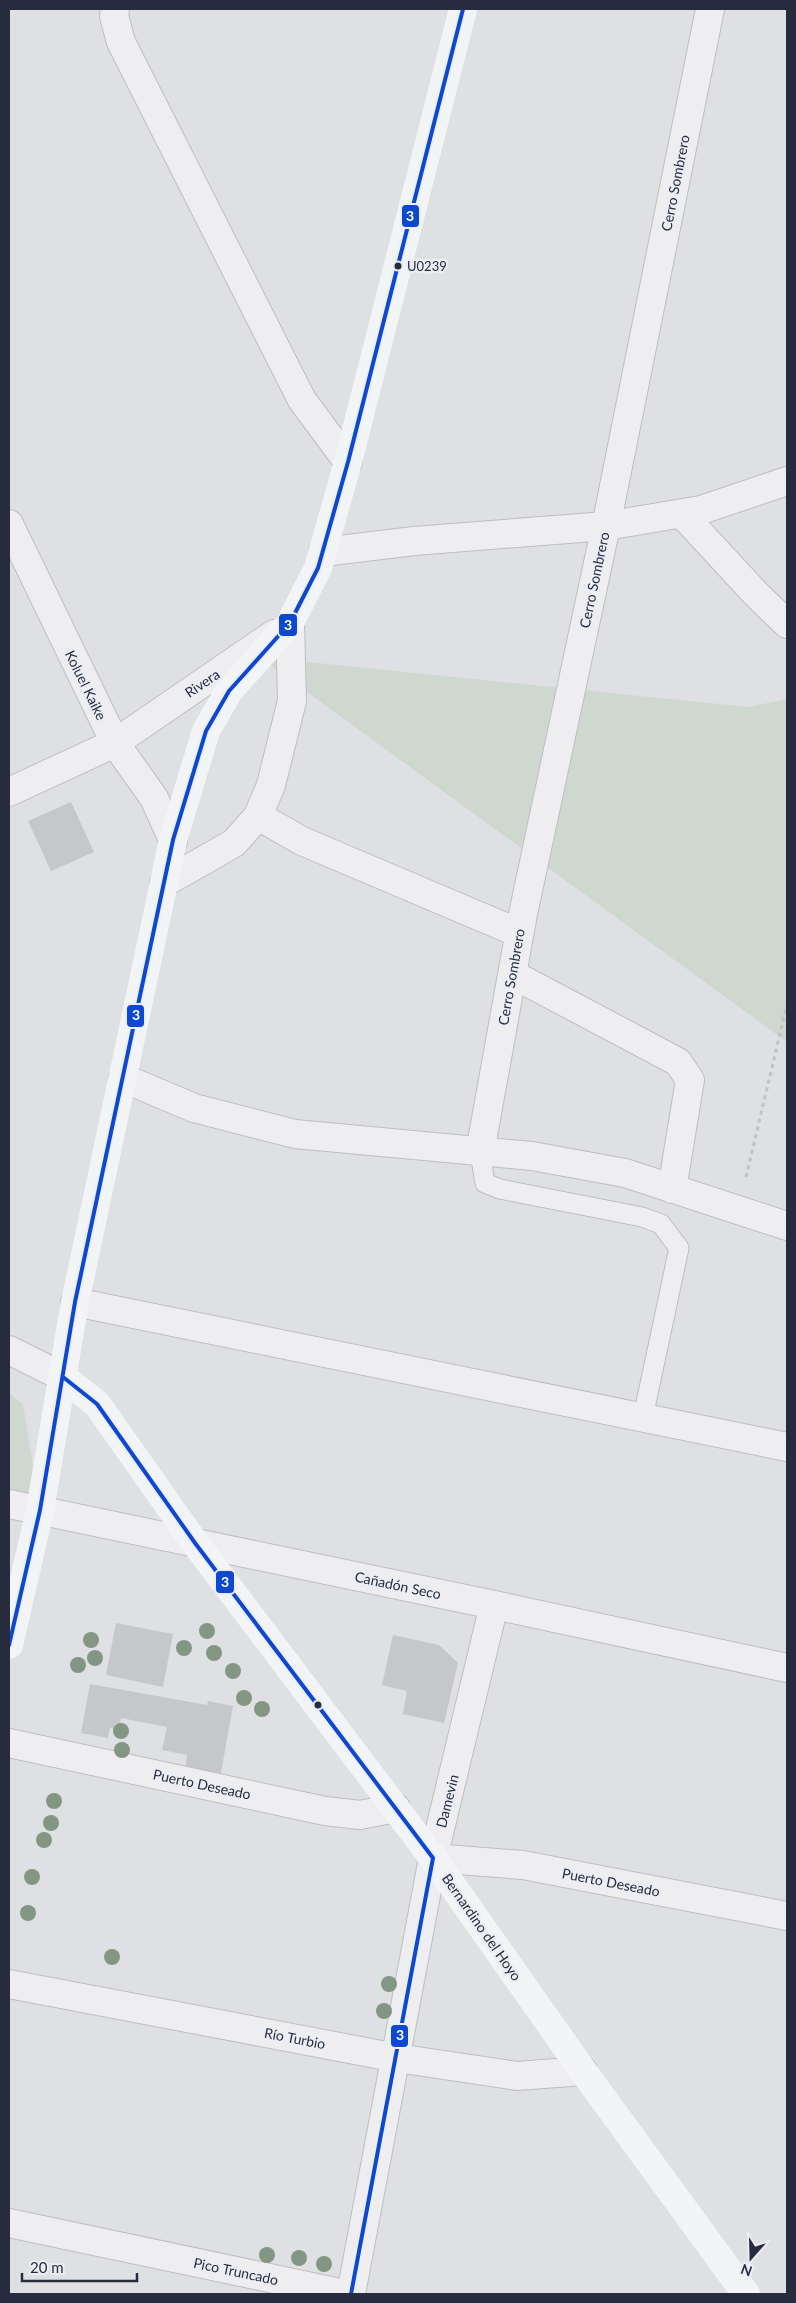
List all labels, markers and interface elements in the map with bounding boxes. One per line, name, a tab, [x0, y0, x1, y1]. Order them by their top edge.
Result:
street label: Cerro Sombrero	[657, 133, 693, 233]
line badge: 3	[401, 204, 420, 228]
text: 3	[406, 207, 414, 224]
place label: U0239	[407, 258, 447, 274]
marker: U0239	[393, 261, 403, 271]
street label: Cerro Sombrero	[576, 530, 612, 630]
line badge: 3	[278, 613, 298, 637]
text: 3	[284, 616, 292, 633]
street label: Koluel Kaike	[62, 647, 110, 723]
street label: Rivera	[181, 665, 223, 701]
street label: Cerro Sombrero	[494, 927, 528, 1027]
line badge: 3	[126, 1004, 145, 1028]
text: 3	[132, 1006, 140, 1023]
street label: Cañadón Seco	[353, 1568, 443, 1602]
line badge: 3	[215, 1570, 235, 1594]
text: 3	[221, 1573, 229, 1590]
unlabelled marker	[313, 1700, 323, 1710]
street label: Puerto Deseado	[152, 1765, 252, 1803]
street label: Damevin	[432, 1772, 462, 1830]
street label: Puerto Deseado	[561, 1864, 661, 1900]
street label: Bernardino del Hoyo	[439, 1870, 525, 1984]
street label: Río Turbio	[263, 2024, 327, 2052]
line badge: 3	[390, 2024, 409, 2048]
text: 3	[396, 2026, 404, 2043]
north arrow	[726, 2233, 776, 2283]
scale bar	[22, 2250, 138, 2282]
street label: Pico Truncado	[192, 2254, 280, 2288]
text: 20 m	[30, 2258, 64, 2276]
text: N	[738, 2261, 754, 2281]

